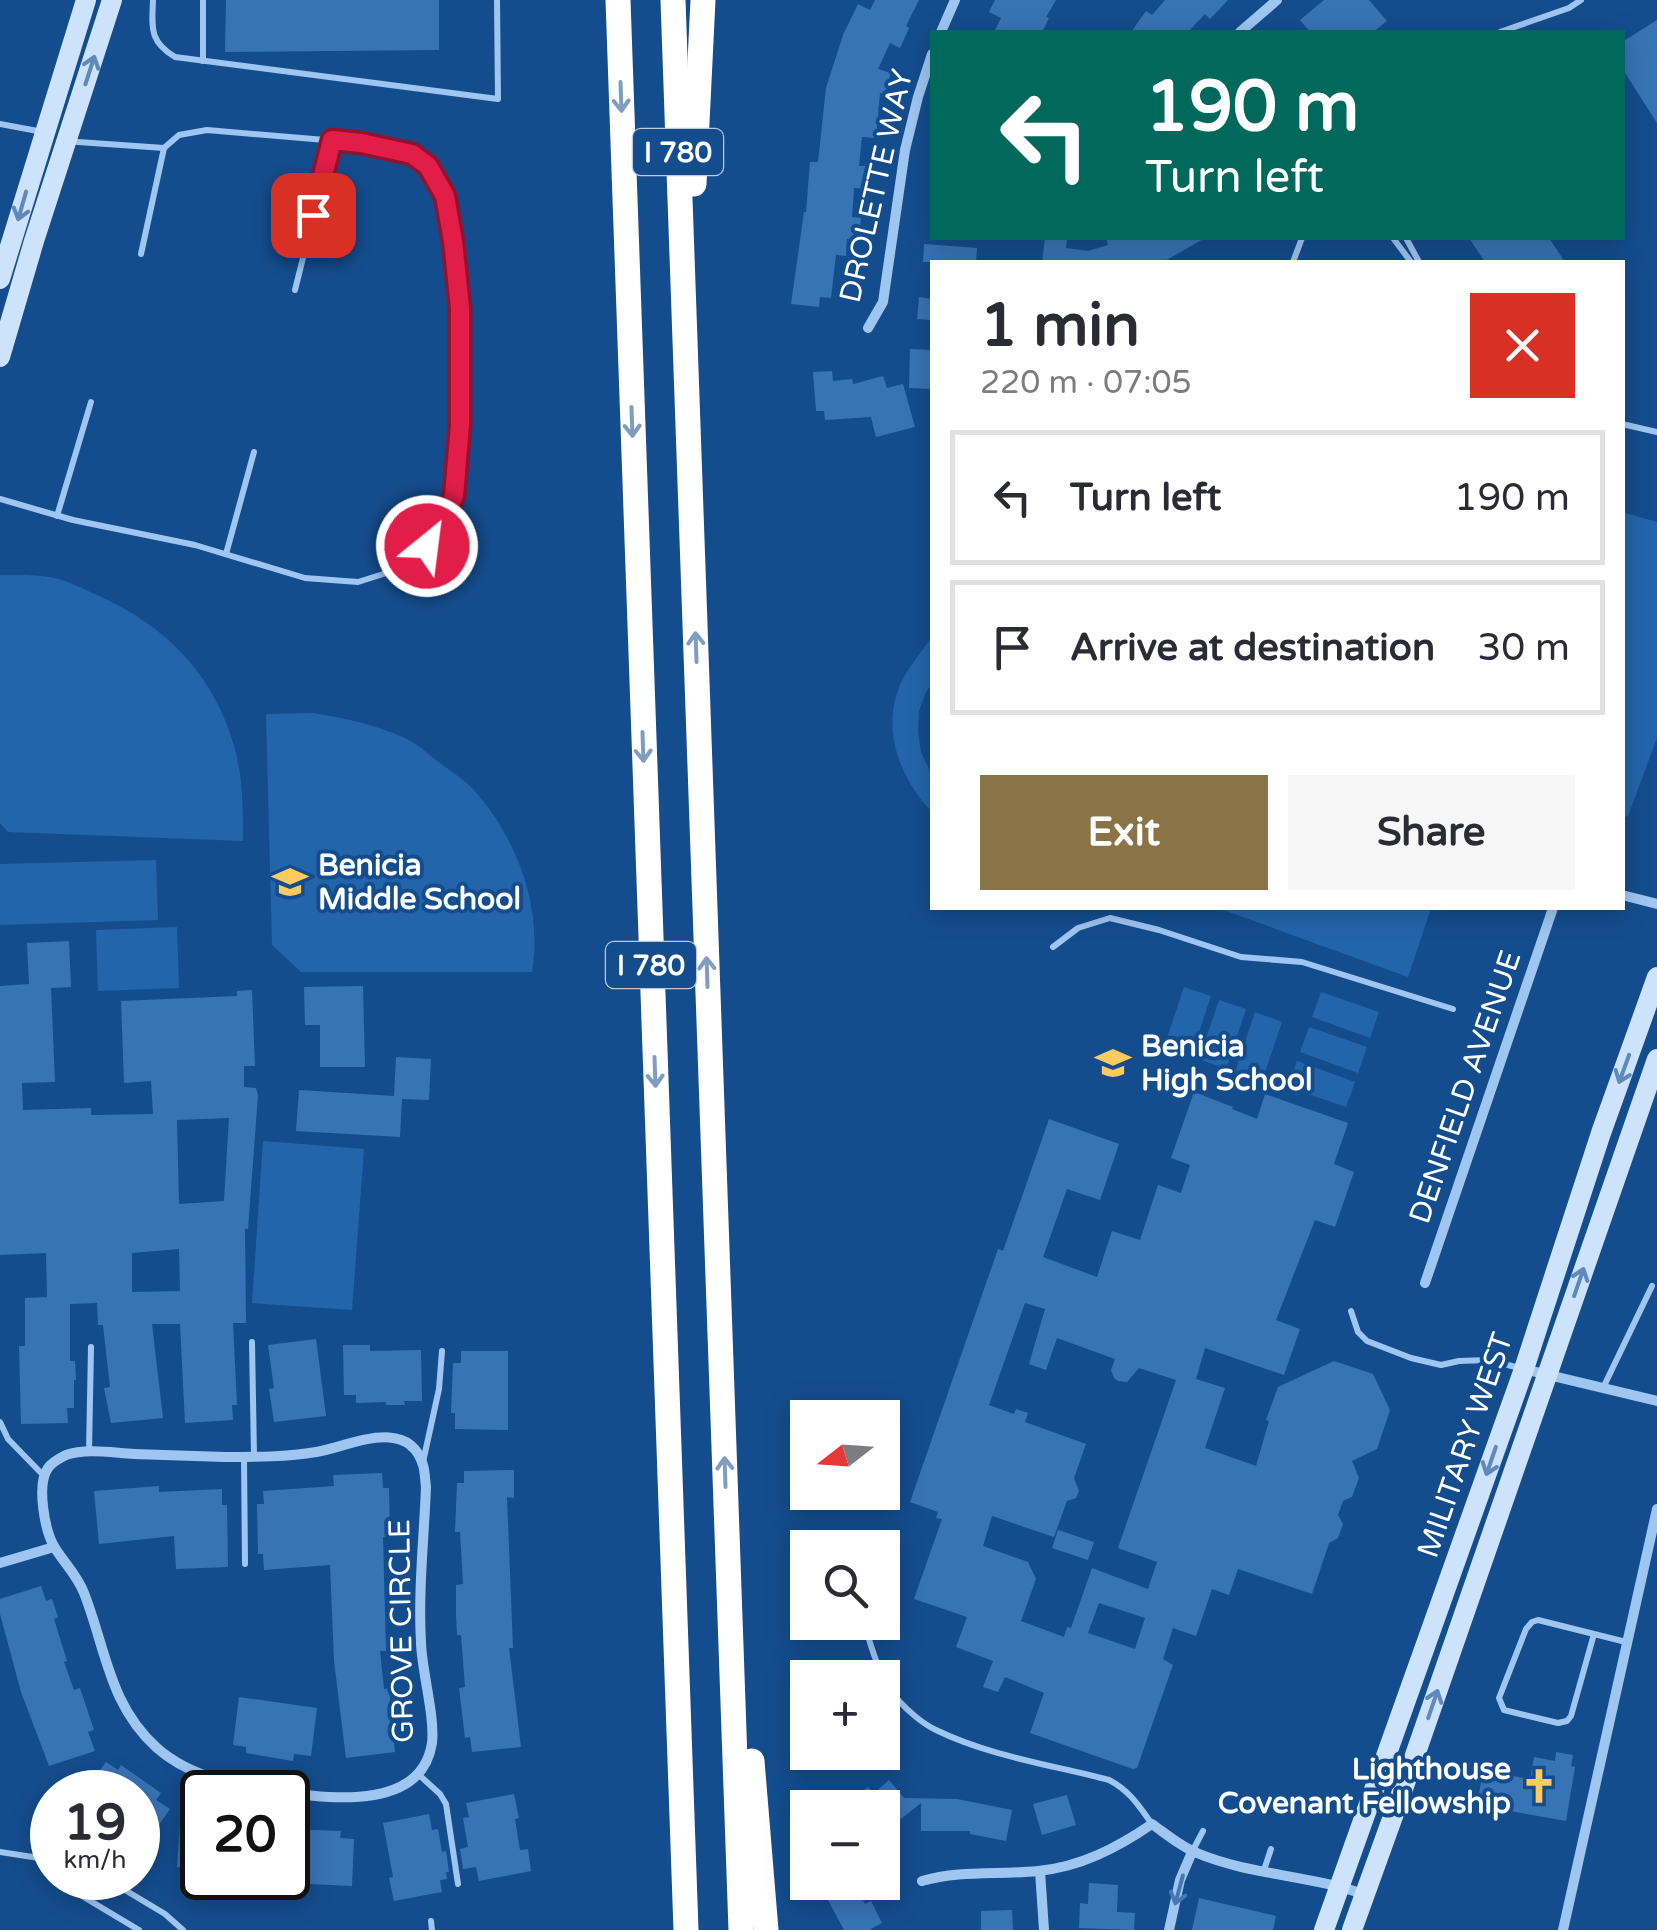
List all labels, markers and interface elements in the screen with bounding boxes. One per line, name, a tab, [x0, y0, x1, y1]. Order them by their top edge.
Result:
one-way arrow	[82, 54, 100, 86]
street label: DROLETTE WAY	[832, 66, 921, 306]
text: 190 m	[1145, 66, 1359, 150]
icon: left	[980, 70, 1110, 200]
one-way arrow	[612, 81, 631, 113]
road number: I 780	[633, 129, 723, 175]
text: Turn left	[1145, 151, 1324, 205]
pin	[271, 173, 356, 258]
icon: arrive	[286, 188, 341, 243]
one-way arrow	[12, 190, 30, 221]
text: 1 min	[980, 290, 1140, 362]
button: close	[1470, 293, 1575, 398]
text: 220 m · 07:05	[980, 364, 1192, 402]
one-way arrow	[622, 406, 641, 438]
icon: left	[985, 470, 1040, 525]
text: Turn left	[1070, 475, 1221, 521]
text: 190 m	[1454, 475, 1570, 521]
position arrow	[375, 494, 479, 598]
icon: arrive	[985, 620, 1040, 675]
text: Arrive at destination	[1070, 625, 1435, 671]
text: 30 m	[1478, 625, 1570, 671]
one-way arrow	[686, 632, 705, 664]
one-way arrow	[634, 731, 653, 763]
button: Exit	[980, 775, 1268, 890]
button: Share	[1288, 775, 1575, 890]
place label: Benicia Middle School	[318, 847, 521, 918]
school or university icon: Benicia Middle School	[271, 863, 309, 901]
road number: I 780	[606, 942, 696, 988]
street label: DENFIELD AVENUE	[1401, 946, 1530, 1229]
one-way arrow	[698, 956, 717, 988]
place label: Benicia High School	[1141, 1028, 1313, 1099]
school or university icon: Benicia High School	[1094, 1044, 1132, 1082]
one-way arrow	[1614, 1053, 1632, 1084]
one-way arrow	[645, 1055, 664, 1087]
one-way arrow	[1571, 1268, 1589, 1299]
street label: MILITARY WEST	[1410, 1328, 1521, 1563]
north arrow	[790, 1400, 900, 1510]
map controls	[790, 1400, 900, 1900]
one-way arrow	[1481, 1444, 1499, 1475]
one-way arrow	[715, 1456, 734, 1488]
street label: GROVE CIRCLE	[381, 1519, 422, 1743]
button: search	[790, 1530, 900, 1640]
button: +	[790, 1660, 900, 1770]
one-way arrow	[1425, 1688, 1443, 1720]
place label: Lighthouse Covenant Fellowship	[1218, 1751, 1511, 1822]
church icon: Lighthouse Covenant Fellowship	[1520, 1767, 1558, 1805]
speed limit sign: 20	[180, 1770, 310, 1900]
button: −	[790, 1790, 900, 1900]
text: 19	[64, 1793, 126, 1853]
text: km/h	[64, 1845, 126, 1875]
one-way arrow	[1168, 1874, 1187, 1905]

